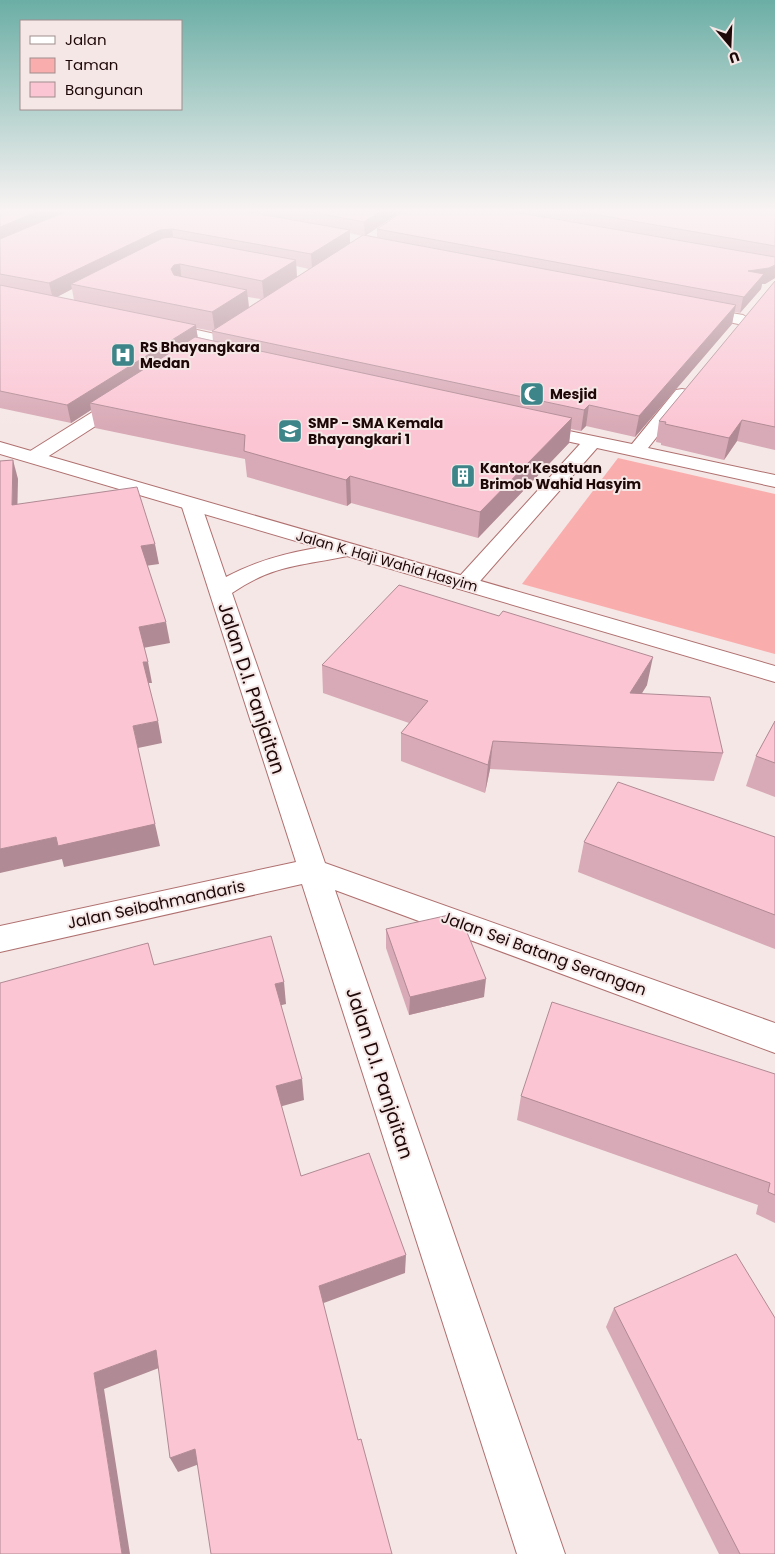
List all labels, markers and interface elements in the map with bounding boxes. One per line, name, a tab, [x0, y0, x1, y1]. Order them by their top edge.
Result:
legend	[20, 20, 182, 110]
north arrow	[705, 20, 755, 70]
text: Jalan	[65, 29, 107, 50]
text: U	[726, 46, 742, 68]
text: Taman	[65, 54, 118, 75]
text: Bangunan	[65, 79, 143, 100]
place label: RS Bhayangkara Medan	[140, 337, 260, 373]
hospital icon: RS Bhayangkara Medan	[110, 342, 136, 368]
mosque icon: Mesjid	[519, 381, 545, 407]
place label: Mesjid	[550, 384, 597, 404]
place label: SMP - SMA Kemala Bhayangkari 1	[308, 413, 443, 449]
school or university icon: SMP - SMA Kemala Bhayangkari 1	[277, 418, 303, 444]
place label: Kantor Kesatuan Brimob Wahid Hasyim	[480, 458, 641, 494]
building icon: Kantor Kesatuan Brimob Wahid Hasyim	[450, 463, 476, 489]
street label: Jalan K. Haji Wahid Hasyim	[294, 525, 480, 597]
street label: Jalan D.I. Panjaitan	[211, 599, 292, 777]
street label: Jalan Seibahmandaris	[65, 874, 247, 935]
street label: Jalan Sei Batang Serangan	[438, 906, 650, 1001]
street label: Jalan D.I. Panjaitan	[339, 984, 420, 1162]

